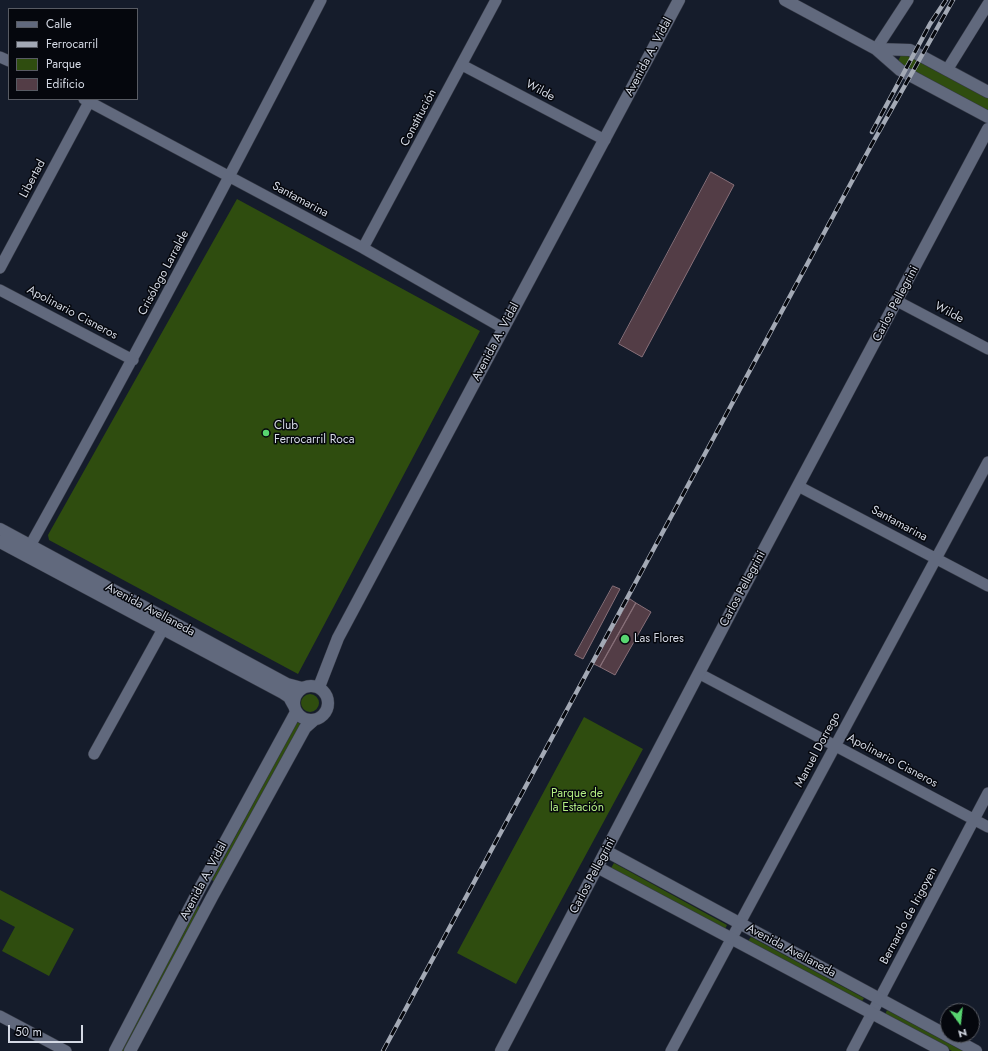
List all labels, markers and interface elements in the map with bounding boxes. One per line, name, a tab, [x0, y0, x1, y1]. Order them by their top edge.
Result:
legend	[8, 8, 138, 100]
text: Calle	[46, 15, 72, 33]
street label: Avenida A. Vidal	[622, 16, 676, 98]
text: Ferrocarril	[46, 35, 98, 53]
text: Parque	[46, 55, 81, 73]
text: Edificio	[46, 75, 85, 93]
street label: Wilde	[523, 77, 557, 105]
street label: Constitución	[398, 87, 440, 149]
street label: Libertad	[17, 157, 49, 201]
street label: Santamarina	[269, 179, 331, 221]
street label: Crisólogo Larralde	[136, 228, 192, 318]
street label: Carlos Pellegrini	[870, 264, 922, 344]
street label: Apolinario Cisneros	[24, 283, 120, 343]
street label: Wilde	[932, 299, 966, 327]
street label: Avenida A. Vidal	[469, 301, 523, 383]
place label: Club Ferrocarril Roca	[274, 419, 354, 447]
marker: Club Ferrocarril Roca	[261, 428, 271, 438]
street label: Santamarina	[868, 503, 930, 545]
street label: Carlos Pellegrini	[717, 549, 769, 629]
street label: Avenida Avellaneda	[103, 580, 197, 640]
place label: Las Flores	[634, 632, 684, 646]
marker: Las Flores	[619, 633, 631, 645]
street label: Manuel Dorrego	[792, 710, 844, 790]
street label: Apolinario Cisneros	[844, 731, 940, 791]
park label: Parque de la Estación	[550, 787, 604, 815]
street label: Carlos Pellegrini	[567, 836, 619, 916]
street label: Avenida A. Vidal	[177, 840, 231, 922]
street label: Bernardo de Irigoyen	[877, 865, 941, 967]
street label: Avenida Avellaneda	[744, 921, 838, 981]
north arrow	[940, 1003, 980, 1043]
scale bar	[10, 1017, 85, 1043]
text: 50 m	[15, 1023, 42, 1041]
text: N	[957, 1025, 969, 1042]

